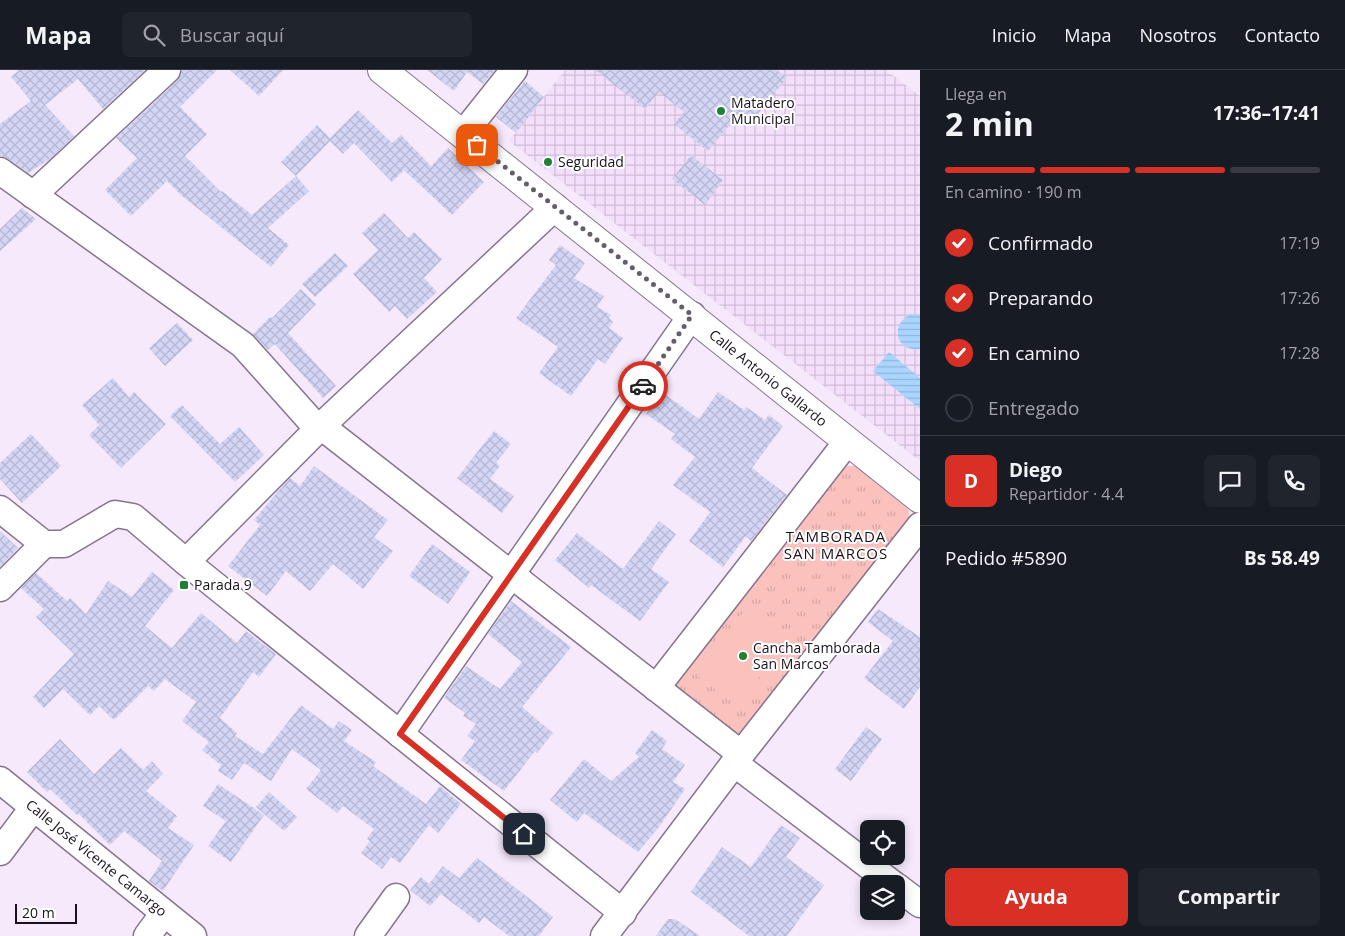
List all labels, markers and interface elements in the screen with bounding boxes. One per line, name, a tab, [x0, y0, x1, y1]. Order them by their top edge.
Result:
search box	[122, 12, 472, 57]
text: Mapa	[25, 18, 92, 51]
icon: search	[140, 21, 168, 49]
text: Buscar aquí	[180, 22, 284, 48]
text: Inicio	[992, 23, 1036, 47]
text: Mapa	[1064, 23, 1112, 47]
text: Nosotros	[1140, 23, 1217, 47]
text: Contacto	[1245, 23, 1320, 47]
text: Llega en	[945, 83, 1007, 105]
place label: Matadero Municipal	[731, 93, 795, 128]
text: 17:36–17:41	[1213, 100, 1320, 126]
text: 2 min	[945, 102, 1034, 145]
marker: Matadero Municipal	[715, 105, 727, 117]
pin	[456, 124, 498, 166]
icon: bag	[463, 131, 491, 159]
place label: Seguridad	[558, 152, 624, 171]
marker: Seguridad	[542, 156, 554, 168]
text: En camino · 190 m	[945, 181, 1082, 203]
icon: check	[945, 229, 973, 257]
text: Confirmado	[988, 230, 1093, 256]
text: 17:19	[1279, 232, 1320, 254]
icon: check	[945, 284, 973, 312]
text: Preparando	[988, 285, 1093, 311]
text: 17:26	[1279, 287, 1320, 309]
street label: Calle Antonio Gallardo	[706, 325, 832, 430]
icon: check	[945, 339, 973, 367]
text: En camino	[988, 340, 1080, 366]
text: 17:28	[1279, 342, 1320, 364]
courier	[618, 361, 668, 411]
icon: car	[629, 372, 657, 400]
text: Entregado	[988, 395, 1079, 421]
button: chat	[1204, 455, 1256, 507]
button: phone	[1268, 455, 1320, 507]
text: Diego	[1009, 457, 1063, 483]
text: D	[964, 468, 978, 494]
text: Repartidor · 4.4	[1009, 483, 1124, 505]
district label: TAMBORADA SAN MARCOS	[784, 526, 888, 563]
text: Pedido #5890	[945, 545, 1067, 571]
text: Bs 58.49	[1244, 545, 1320, 571]
place label: Parada 9	[194, 575, 252, 594]
marker: Parada 9	[178, 579, 190, 591]
place label: Cancha Tamborada San Marcos	[753, 638, 880, 673]
marker: Cancha Tamborada San Marcos	[737, 650, 749, 662]
street label: Calle José Vicente Camargo	[22, 795, 171, 920]
pin	[503, 813, 545, 855]
icon: home	[510, 820, 538, 848]
map controls	[860, 820, 905, 920]
button: locate	[860, 820, 905, 865]
button: Ayuda	[945, 868, 1128, 926]
button: Compartir	[1138, 868, 1320, 926]
button: layers	[860, 875, 905, 920]
scale bar	[15, 901, 78, 924]
text: 20 m	[22, 903, 55, 922]

